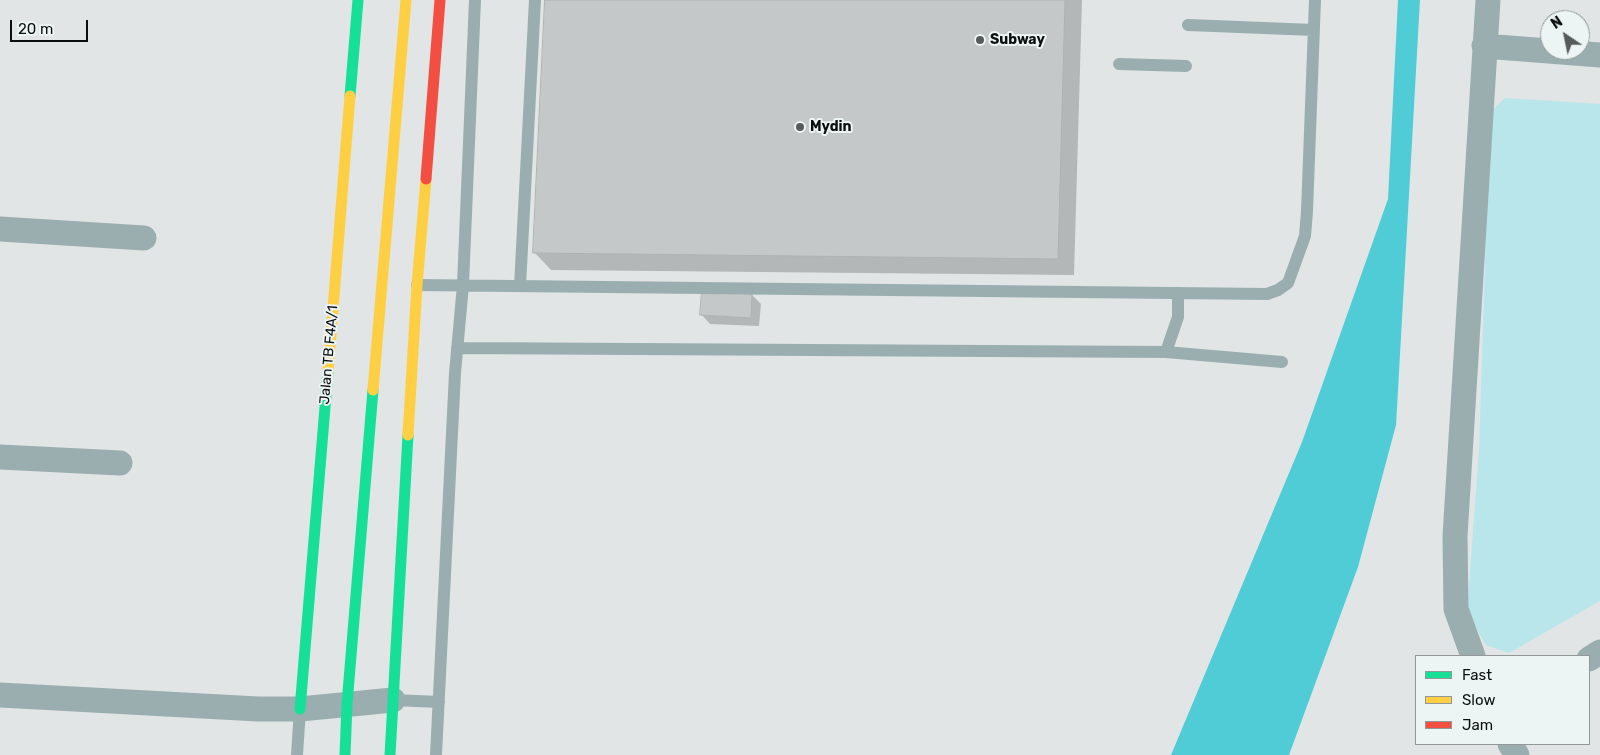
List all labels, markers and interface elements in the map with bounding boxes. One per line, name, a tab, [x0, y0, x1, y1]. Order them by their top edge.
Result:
scale bar	[12, 10, 90, 42]
north arrow	[1540, 10, 1590, 60]
text: N	[1548, 13, 1566, 33]
text: 20 m	[18, 20, 53, 38]
place label: Subway	[990, 32, 1045, 48]
marker: Subway	[974, 34, 986, 46]
place label: Mydin	[810, 119, 852, 135]
marker: Mydin	[794, 121, 806, 133]
street label: Jalan TB F4A/1	[316, 305, 342, 405]
legend	[1415, 655, 1590, 745]
text: Fast	[1462, 666, 1492, 684]
text: Slow	[1462, 691, 1495, 709]
text: Jam	[1462, 716, 1493, 734]

